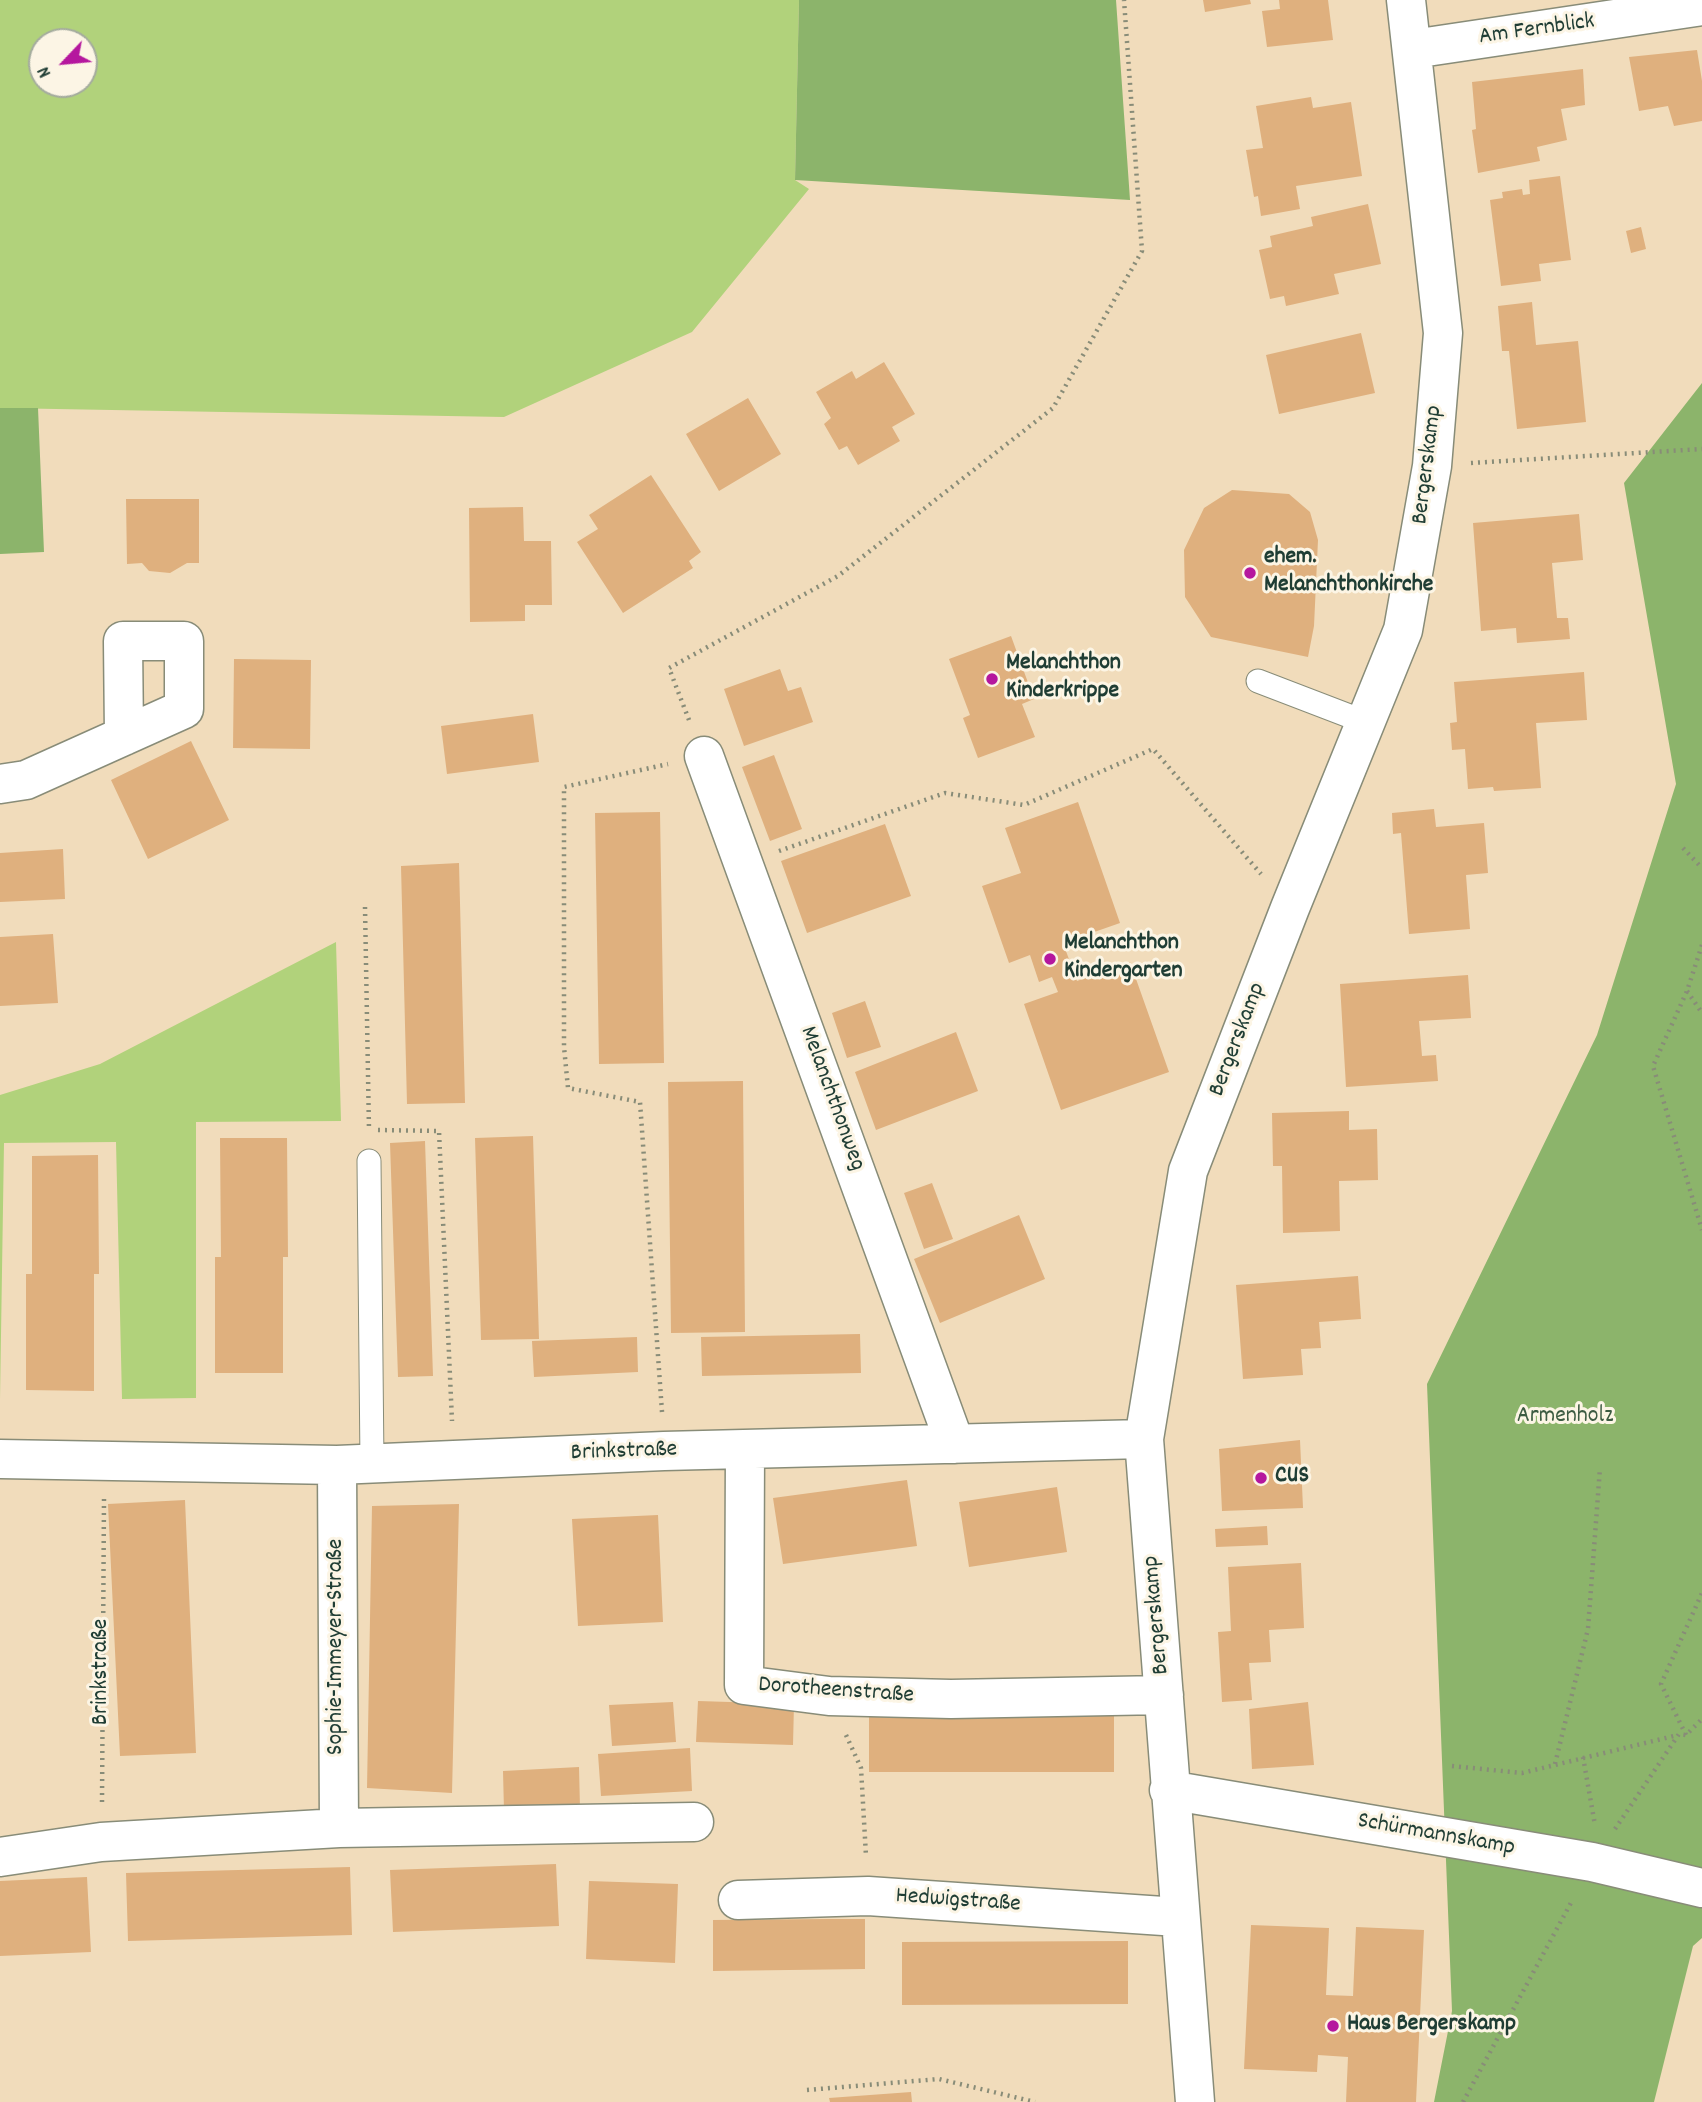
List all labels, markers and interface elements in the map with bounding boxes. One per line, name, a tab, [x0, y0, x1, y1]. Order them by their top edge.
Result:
street label: Am Fernblick	[1477, 9, 1597, 53]
north arrow	[28, 28, 98, 98]
text: N	[31, 61, 60, 82]
street label: Bergerskamp	[1407, 404, 1451, 526]
place label: ehem. Melanchthonkirche	[1264, 545, 1433, 601]
marker: ehem. Melanchthonkirche	[1242, 565, 1258, 581]
place label: Melanchthon Kinderkrippe	[1006, 651, 1121, 707]
marker: Melanchthon Kinderkrippe	[984, 671, 1000, 687]
place label: Melanchthon Kindergarten	[1064, 931, 1182, 987]
marker: Melanchthon Kindergarten	[1042, 951, 1058, 967]
street label: Bergerskamp	[1204, 979, 1274, 1101]
street label: Melanchthonweg	[792, 1023, 870, 1175]
park label: Armenholz	[1517, 1404, 1613, 1432]
street label: Brinkstraße	[570, 1437, 678, 1469]
place label: CUS	[1275, 1464, 1309, 1492]
marker: CUS	[1253, 1470, 1269, 1486]
street label: Sophie-Immeyer-Straße	[324, 1539, 352, 1755]
street label: Bergerskamp	[1138, 1554, 1178, 1676]
street label: Brinkstraße	[89, 1619, 117, 1725]
street label: Dorotheenstraße	[757, 1672, 915, 1712]
street label: Schürmannskamp	[1355, 1808, 1517, 1864]
street label: Hedwigstraße	[894, 1883, 1022, 1921]
place label: Haus Bergerskamp	[1347, 2012, 1516, 2040]
marker: Haus Bergerskamp	[1325, 2018, 1341, 2034]

